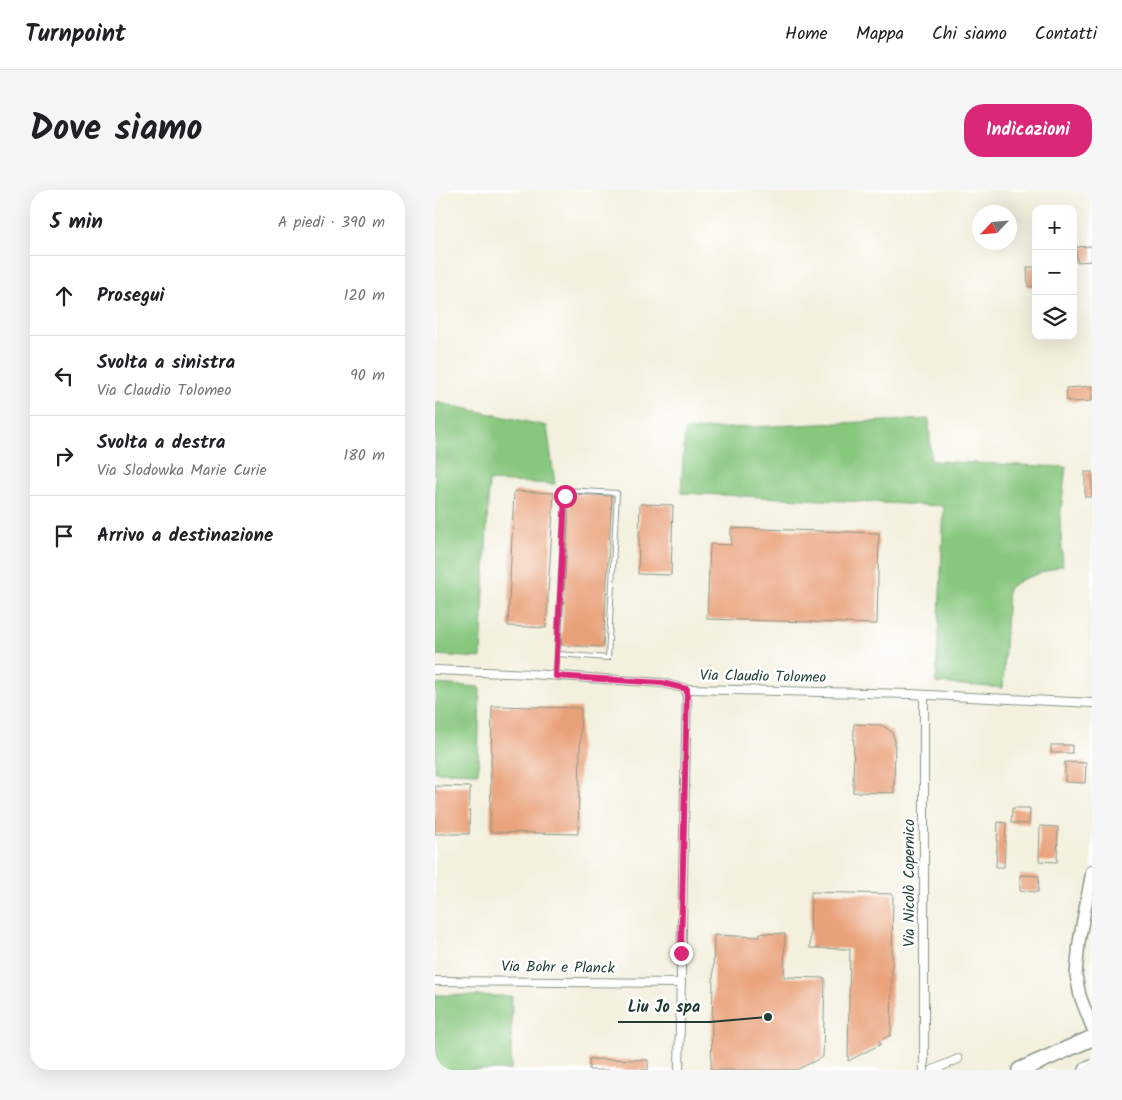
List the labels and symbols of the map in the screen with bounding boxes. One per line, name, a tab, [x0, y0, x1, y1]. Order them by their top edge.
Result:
north arrow	[972, 205, 1017, 250]
route start	[554, 485, 577, 508]
street label: Via Claudio Tolomeo	[700, 664, 826, 690]
street label: Via Nicolò Copernico	[898, 819, 922, 947]
route end	[670, 942, 693, 965]
street label: Via Bohr e Planck	[501, 955, 616, 981]
callout: Liu Jo spa	[618, 991, 710, 1022]
text: Liu Jo spa	[628, 995, 700, 1020]

